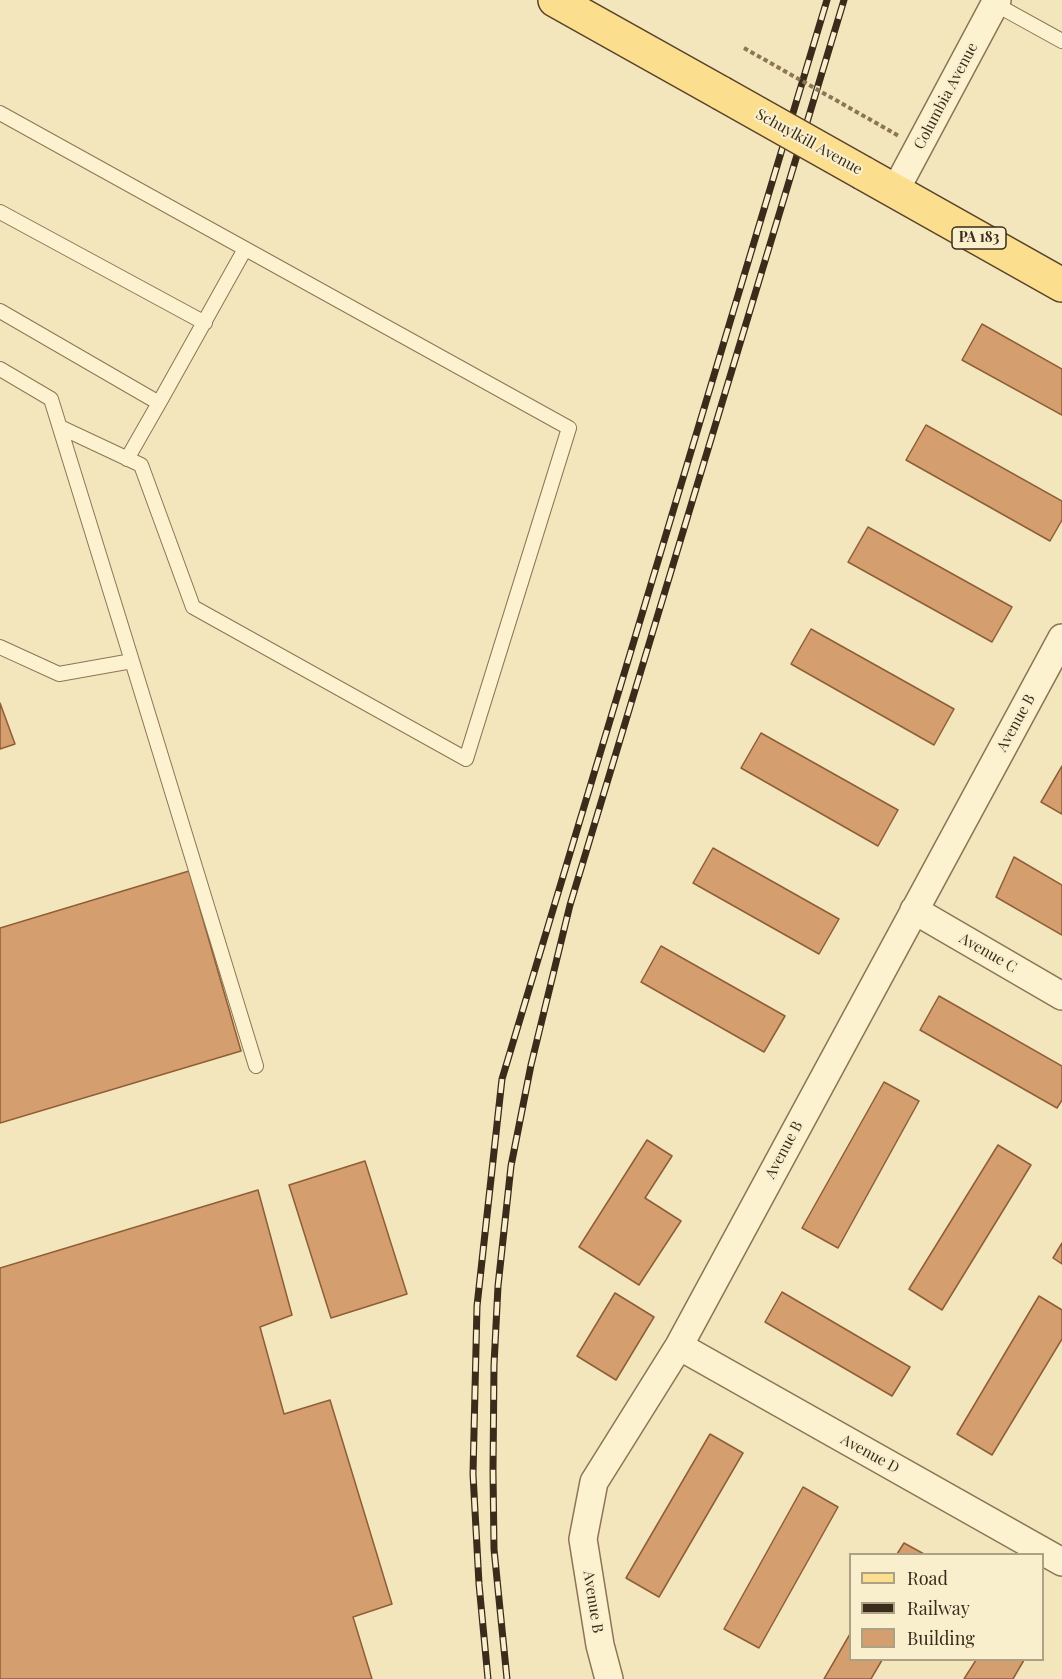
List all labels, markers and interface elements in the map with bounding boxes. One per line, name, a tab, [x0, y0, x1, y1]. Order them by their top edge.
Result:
street label: Columbia Avenue	[910, 40, 982, 152]
street label: Schuylkill Avenue	[753, 105, 865, 179]
road number: PA 183	[952, 227, 1006, 249]
street label: Avenue B	[993, 691, 1039, 755]
street label: Avenue C	[956, 929, 1020, 977]
street label: Avenue B	[761, 1118, 807, 1182]
street label: Avenue D	[838, 1431, 902, 1477]
legend	[849, 1553, 1044, 1661]
text: Road	[907, 1566, 948, 1590]
street label: Avenue B	[579, 1570, 607, 1634]
text: Railway	[907, 1596, 970, 1620]
text: Building	[907, 1626, 975, 1650]

